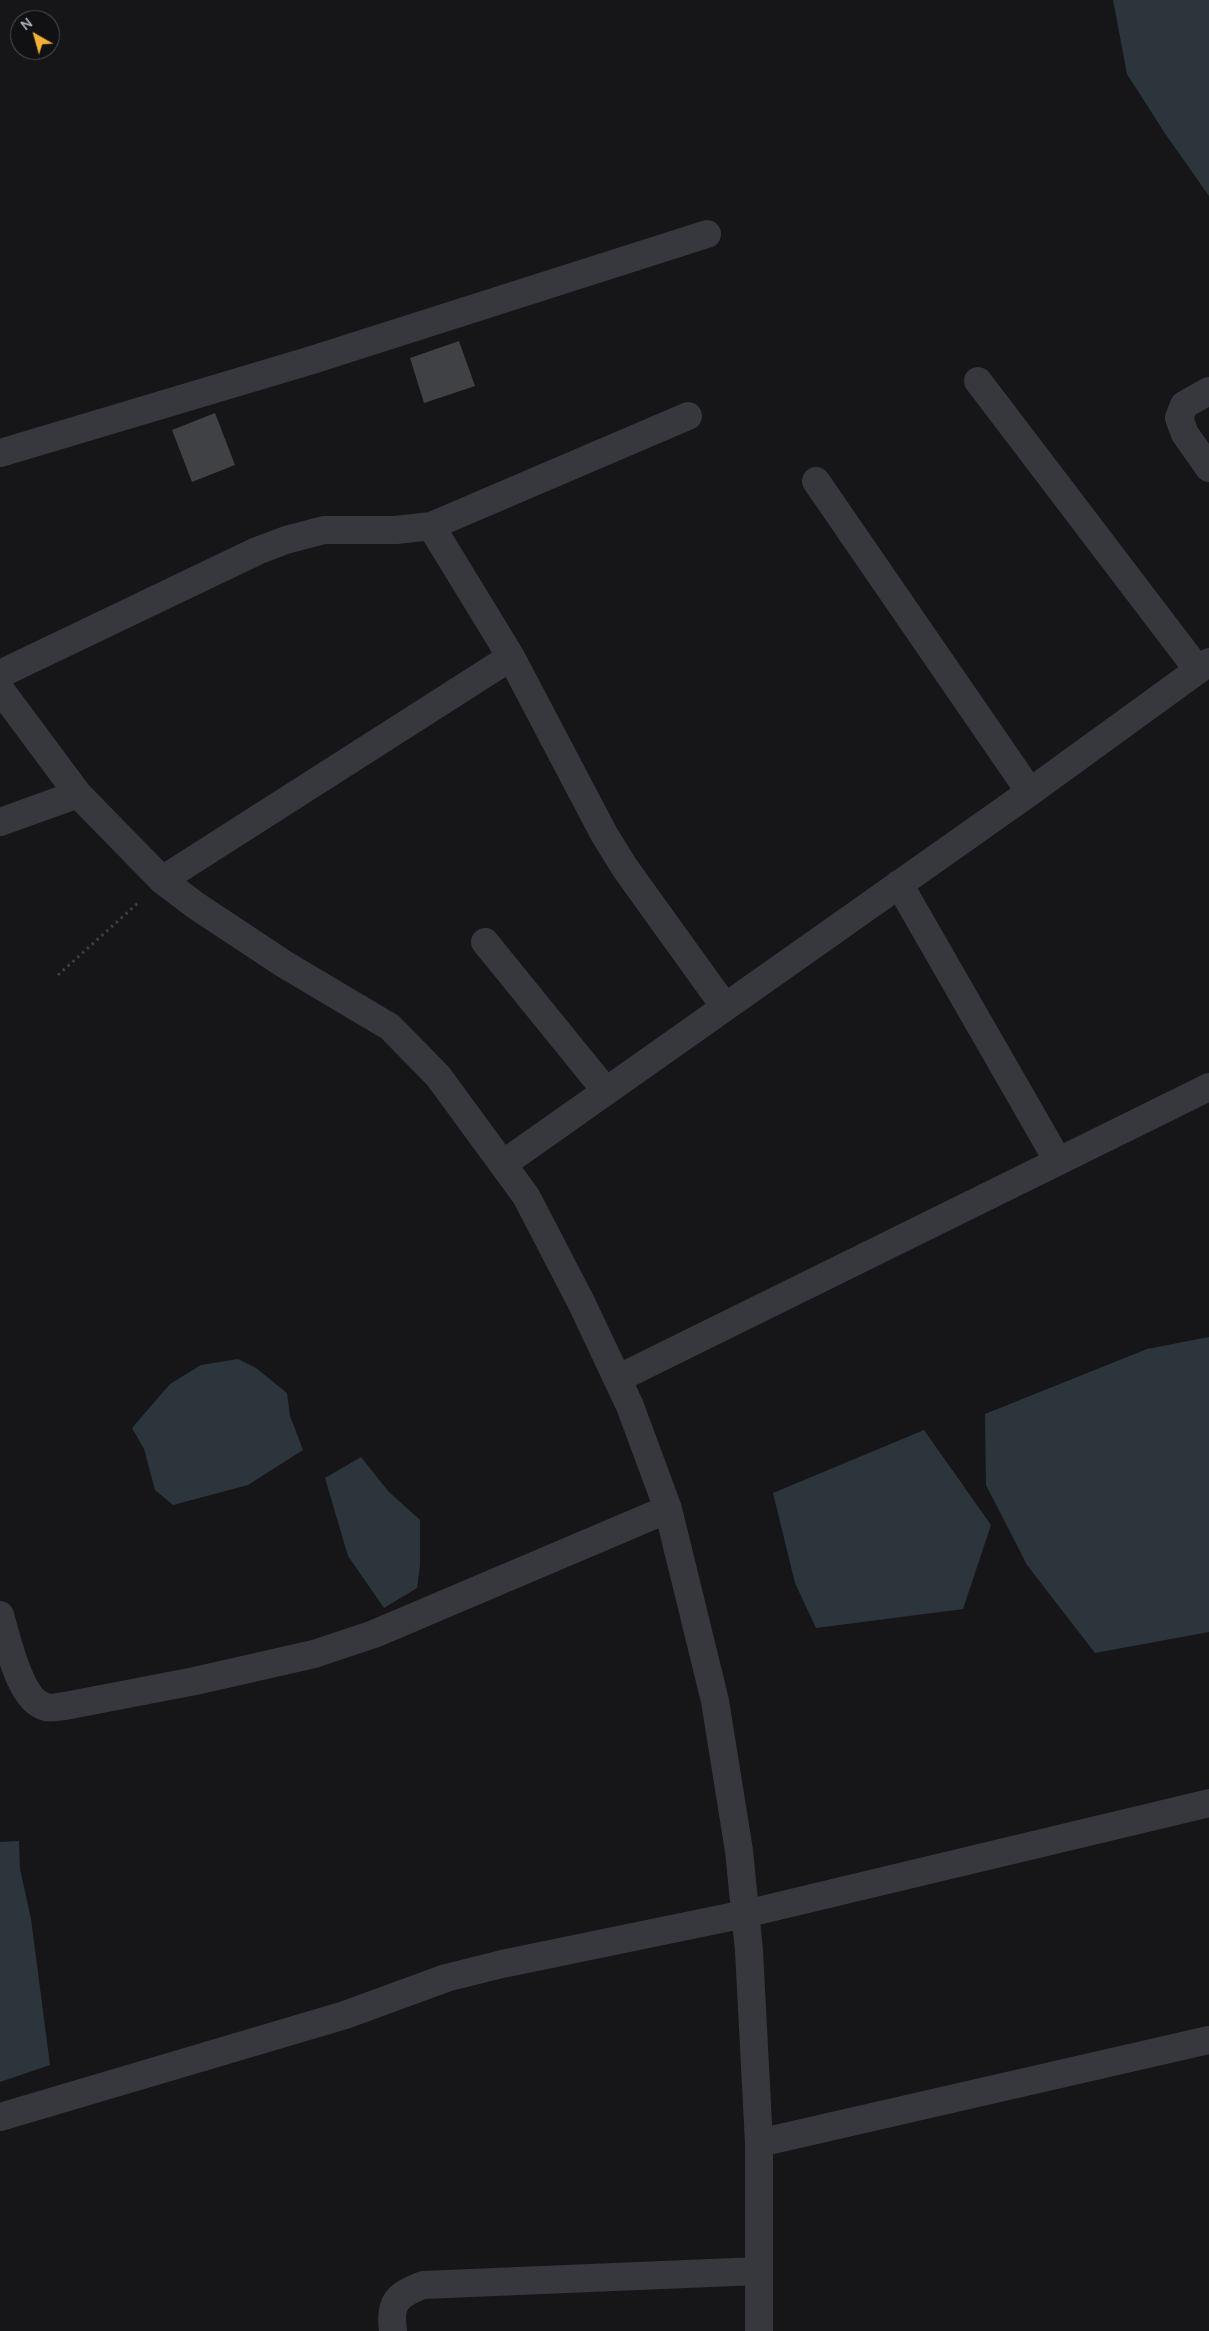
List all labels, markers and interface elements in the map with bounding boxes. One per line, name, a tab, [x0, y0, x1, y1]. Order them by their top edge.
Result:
north arrow	[10, 10, 60, 60]
text: N	[16, 13, 36, 34]

